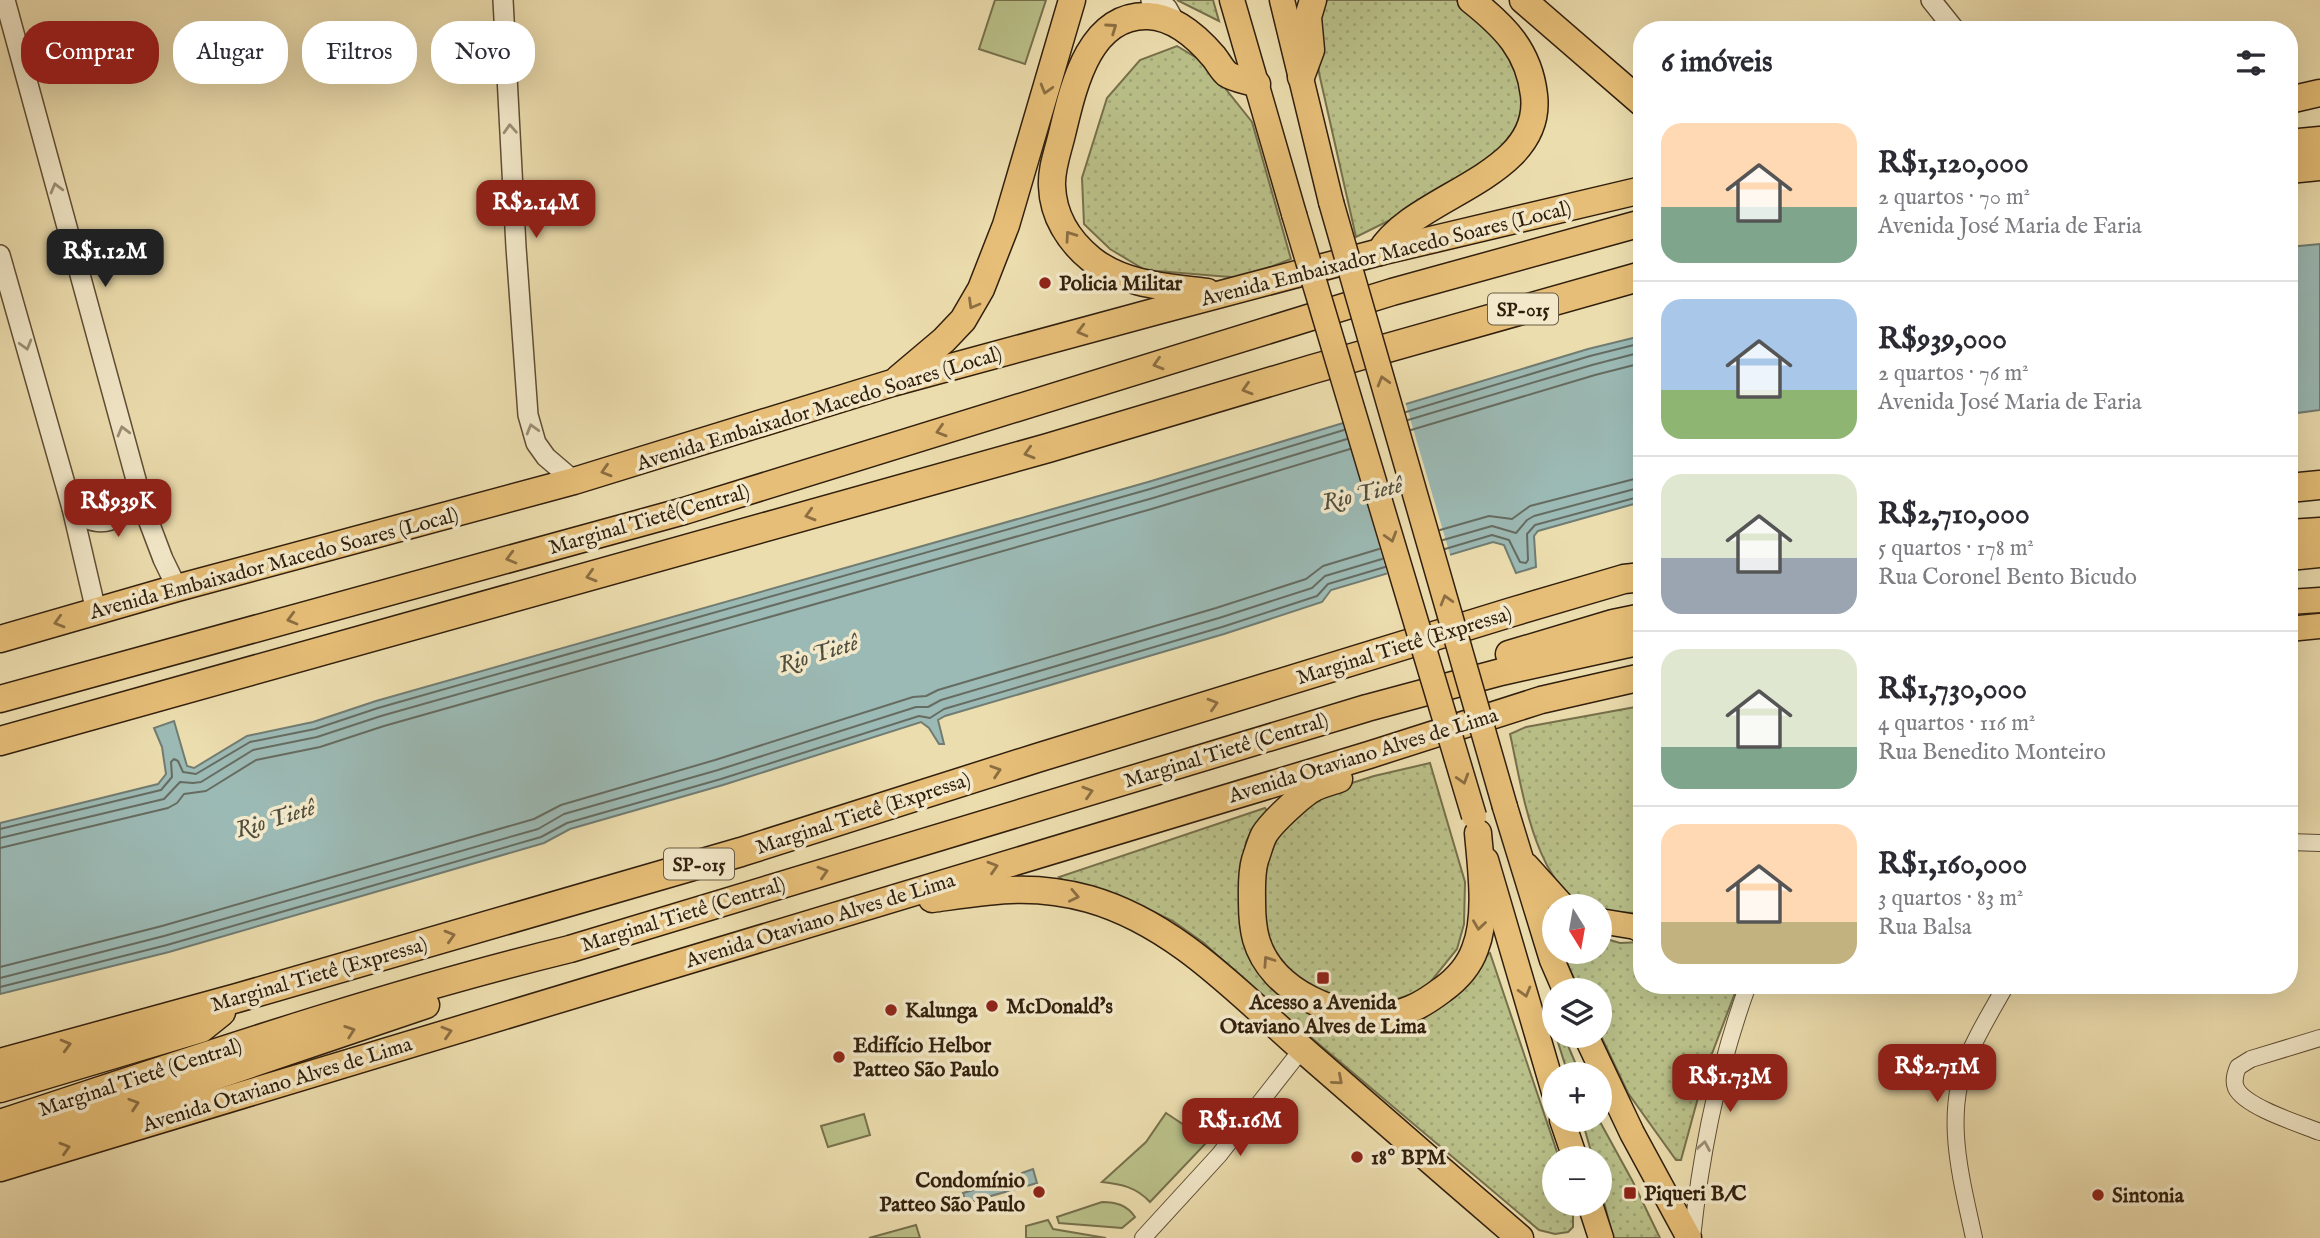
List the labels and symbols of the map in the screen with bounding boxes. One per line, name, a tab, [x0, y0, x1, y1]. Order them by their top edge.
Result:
one-way arrow	[1104, 24, 1117, 37]
one-way arrow	[1039, 83, 1054, 95]
one-way arrow	[502, 124, 517, 135]
pin: R$2.14M	[471, 180, 601, 240]
one-way arrow	[50, 182, 64, 194]
street label: Avenida Embaixador Macedo Soares (Local)	[1197, 195, 1574, 314]
pin: R$1.12M	[40, 230, 170, 289]
one-way arrow	[1066, 231, 1078, 244]
place label: Policia Militar	[1059, 271, 1183, 298]
marker: Policia Militar	[1037, 275, 1053, 291]
road number: SP-015	[1488, 294, 1558, 324]
one-way arrow	[968, 296, 981, 309]
one-way arrow	[1077, 323, 1089, 338]
one-way arrow	[17, 338, 32, 350]
street label: Avenida Embaixador Macedo Soares (Local)	[632, 341, 1006, 478]
one-way arrow	[1153, 356, 1165, 371]
one-way arrow	[1376, 375, 1391, 387]
one-way arrow	[1242, 380, 1254, 395]
one-way arrow	[935, 423, 947, 438]
one-way arrow	[526, 424, 540, 436]
one-way arrow	[117, 425, 131, 437]
one-way arrow	[1023, 445, 1035, 460]
one-way arrow	[600, 463, 612, 478]
water label: Rio Tietê	[1319, 471, 1407, 518]
street label: Marginal Tietê(Central)	[546, 479, 753, 562]
pin: R$939K	[61, 480, 175, 539]
street label: Avenida Embaixador Macedo Soares (Local)	[86, 502, 462, 627]
one-way arrow	[804, 507, 816, 521]
one-way arrow	[1383, 531, 1398, 543]
one-way arrow	[505, 550, 517, 565]
one-way arrow	[585, 568, 597, 583]
one-way arrow	[1439, 594, 1454, 606]
street label: Marginal Tietê (Expressa)	[1293, 601, 1516, 692]
one-way arrow	[286, 610, 298, 625]
one-way arrow	[53, 613, 65, 628]
water label: Rio Tietê	[775, 628, 863, 680]
one-way arrow	[1206, 698, 1219, 712]
street label: Avenida Otaviano Alves de Lima	[1224, 702, 1502, 811]
street label: Marginal Tietê (Central)	[1121, 707, 1332, 795]
one-way arrow	[989, 765, 1001, 779]
street label: Marginal Tietê (Expressa)	[753, 767, 974, 862]
one-way arrow	[1455, 773, 1469, 785]
one-way arrow	[1082, 785, 1094, 800]
water label: Rio Tietê	[232, 793, 320, 845]
road number: SP-015	[664, 848, 734, 880]
one-way arrow	[987, 861, 999, 876]
one-way arrow	[817, 865, 829, 880]
street label: Avenida Otaviano Alves de Lima	[681, 867, 959, 976]
street label: Marginal Tietê (Central)	[578, 871, 789, 959]
one-way arrow	[1068, 888, 1080, 903]
north arrow	[1542, 894, 1612, 964]
one-way arrow	[1472, 919, 1487, 931]
one-way arrow	[444, 930, 456, 945]
street label: Marginal Tietê (Expressa)	[208, 932, 431, 1019]
one-way arrow	[1264, 956, 1277, 969]
marker: Acesso a Avenida Otaviano Alves de Lima	[1315, 970, 1331, 986]
one-way arrow	[1516, 986, 1531, 998]
place label: Acesso a Avenida Otaviano Alves de Lima	[1220, 990, 1427, 1041]
place label: McDonald's	[1006, 994, 1113, 1021]
place label: Kalunga	[905, 998, 978, 1025]
marker: McDonald's	[984, 998, 1000, 1014]
marker: Kalunga	[883, 1002, 899, 1018]
one-way arrow	[343, 1025, 355, 1039]
one-way arrow	[441, 1026, 453, 1041]
street label: Avenida Otaviano Alves de Lima	[138, 1031, 416, 1140]
street label: Marginal Tietê (Central)	[35, 1033, 246, 1124]
place label: Edifício Helbor Patteo São Paulo	[853, 1033, 999, 1084]
one-way arrow	[60, 1039, 72, 1053]
pin: R$2.71M	[1872, 1044, 2002, 1104]
marker: Edifício Helbor Patteo São Paulo	[831, 1049, 847, 1065]
pin: R$1.73M	[1665, 1054, 1795, 1114]
one-way arrow	[1329, 1072, 1342, 1084]
one-way arrow	[128, 1098, 140, 1112]
pin: R$1.16M	[1175, 1098, 1305, 1158]
one-way arrow	[1696, 1140, 1711, 1152]
one-way arrow	[59, 1142, 71, 1156]
place label: 18º BPM	[1371, 1145, 1447, 1172]
marker: 18º BPM	[1349, 1149, 1365, 1165]
place label: Condomínio Patteo São Paulo	[879, 1168, 1026, 1219]
place label: Piqueri B/C	[1644, 1181, 1747, 1208]
place label: Sintonia	[2112, 1183, 2185, 1210]
marker: Condomínio Patteo São Paulo	[1031, 1184, 1047, 1200]
marker: Piqueri B/C	[1622, 1185, 1638, 1201]
marker: Sintonia	[2090, 1187, 2106, 1203]

